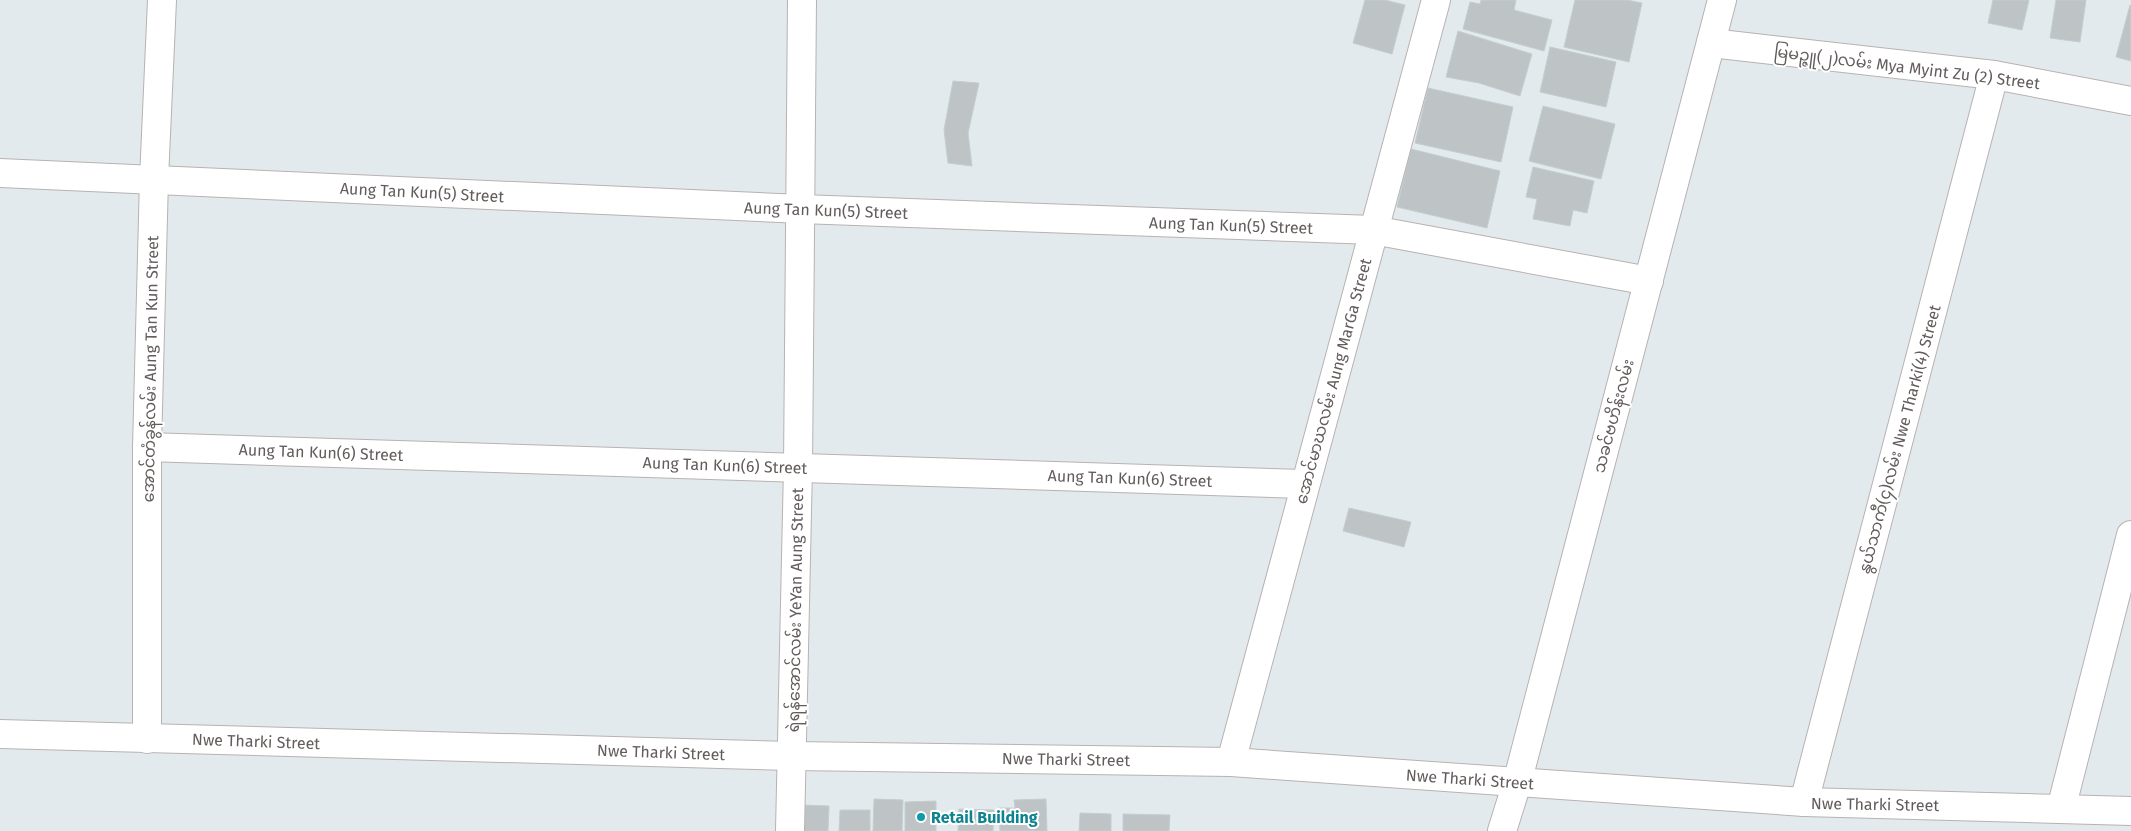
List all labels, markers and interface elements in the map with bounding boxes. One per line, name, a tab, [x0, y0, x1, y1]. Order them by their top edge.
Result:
street label: မြမဉ္ဇူ(၂)လမ်း Mya Myint Zu (2) Street	[1772, 40, 2041, 97]
street label: Aung Tan Kun(5) Street	[339, 179, 505, 206]
street label: Aung Tan Kun(5) Street	[744, 198, 909, 223]
street label: Aung Tan Kun(5) Street	[1149, 213, 1314, 238]
street label: အောင်တံခွန်လမ်း Aung Tan Kun Street	[137, 235, 166, 503]
street label: အောင်မာဃလမ်း Aung MarGa Street	[1290, 255, 1376, 506]
street label: နွယ်သာကီ(၄)လမ်း Nwe Tharki(4) Street	[1853, 302, 1948, 577]
street label: သခင်ဗဟိန်းလမ်း	[1587, 357, 1642, 476]
street label: Aung Tan Kun(6) Street	[238, 440, 404, 465]
street label: Aung Tan Kun(6) Street	[642, 453, 808, 478]
street label: Aung Tan Kun(6) Street	[1047, 466, 1213, 491]
street label: ရဲရန်အောင်လမ်း YeYan Aung Street	[782, 487, 811, 733]
street label: Nwe Tharki Street	[192, 730, 321, 753]
street label: Nwe Tharki Street	[597, 741, 726, 764]
street label: Nwe Tharki Street	[1002, 749, 1130, 770]
street label: Nwe Tharki Street	[1405, 766, 1535, 793]
street label: Nwe Tharki Street	[1811, 794, 1939, 815]
place label: Retail Building	[931, 808, 1038, 827]
marker: Retail Building	[915, 811, 927, 823]

